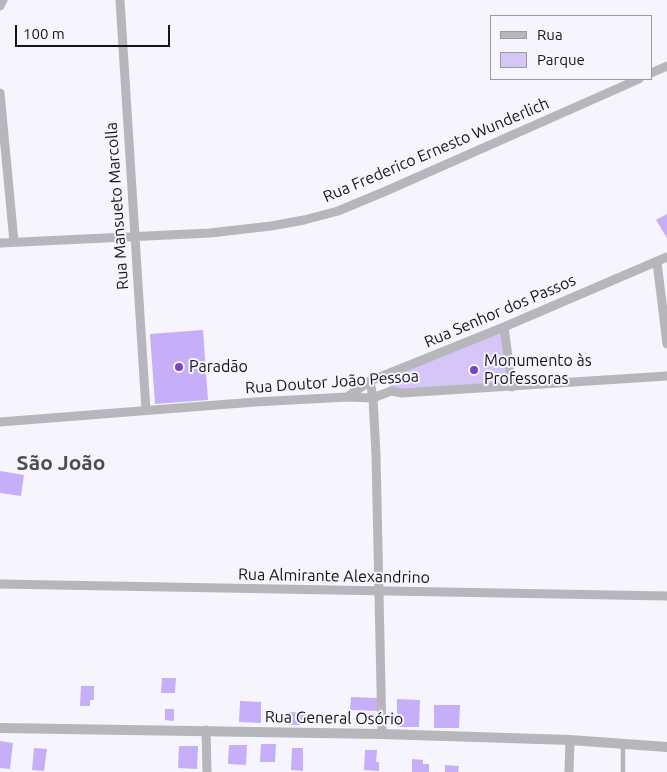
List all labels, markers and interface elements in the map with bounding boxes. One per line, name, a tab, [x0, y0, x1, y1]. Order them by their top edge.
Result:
scale bar	[18, 15, 172, 47]
legend	[490, 15, 652, 80]
text: 100 m	[23, 25, 65, 42]
text: Rua	[537, 26, 563, 43]
text: Parque	[537, 51, 585, 68]
street label: Rua Frederico Ernesto Wunderlich	[320, 94, 552, 206]
street label: Rua Mansueto Marcolla	[102, 122, 132, 290]
street label: Rua Senhor dos Passos	[421, 270, 579, 352]
place label: Monumento às Professoras	[484, 351, 592, 389]
place label: Paradão	[189, 357, 248, 377]
marker: Paradão	[173, 361, 185, 373]
marker: Monumento às Professoras	[468, 364, 480, 376]
street label: Rua Doutor João Pessoa	[244, 366, 420, 398]
district label: São João	[17, 450, 105, 476]
street label: Rua Almirante Alexandrino	[238, 565, 430, 587]
street label: Rua General Osório	[265, 707, 403, 729]

